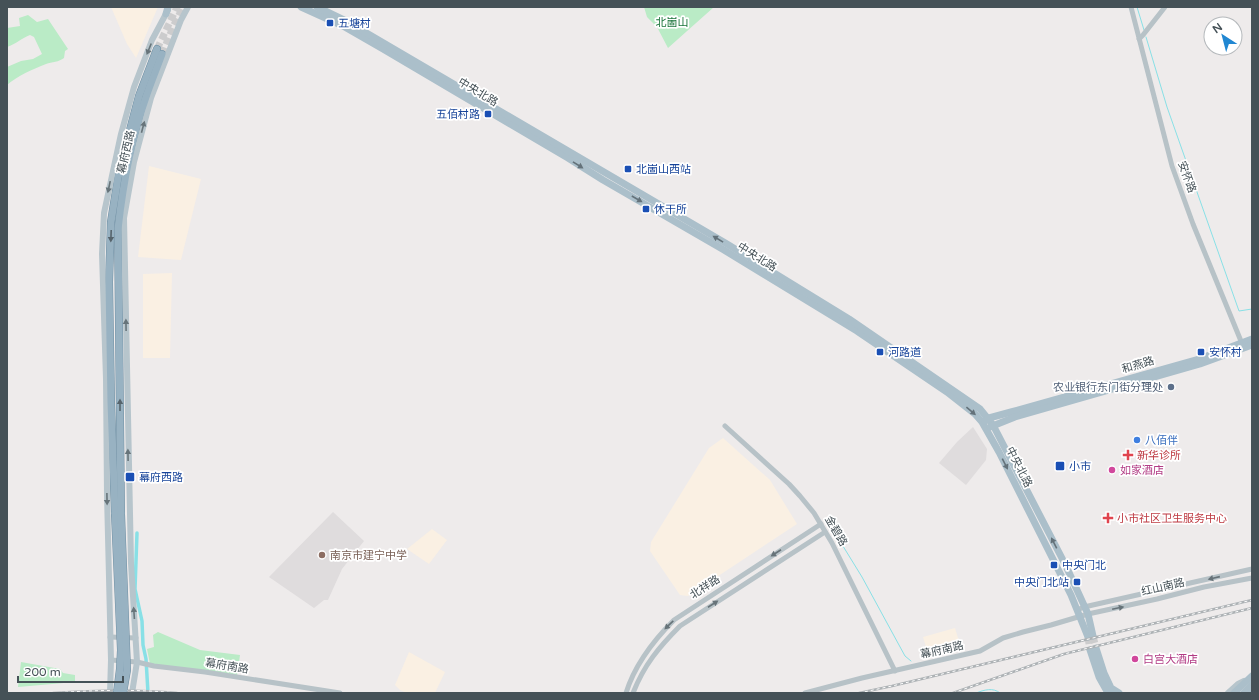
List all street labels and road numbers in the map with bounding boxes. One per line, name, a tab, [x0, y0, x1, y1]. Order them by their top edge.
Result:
street label: 中央北路	[456, 75, 500, 109]
street label: 幕府西路	[115, 129, 137, 175]
street label: 安怀路	[1175, 159, 1199, 195]
street label: 中央北路	[735, 240, 779, 274]
street label: 和燕路	[1120, 354, 1156, 376]
street label: 中央北路	[1003, 444, 1035, 490]
street label: 金碧路	[822, 513, 850, 549]
street label: 北祥路	[688, 573, 722, 601]
street label: 红山南路	[1140, 576, 1186, 598]
street label: 幕府南路	[919, 639, 965, 661]
street label: 幕府南路	[204, 656, 250, 676]

